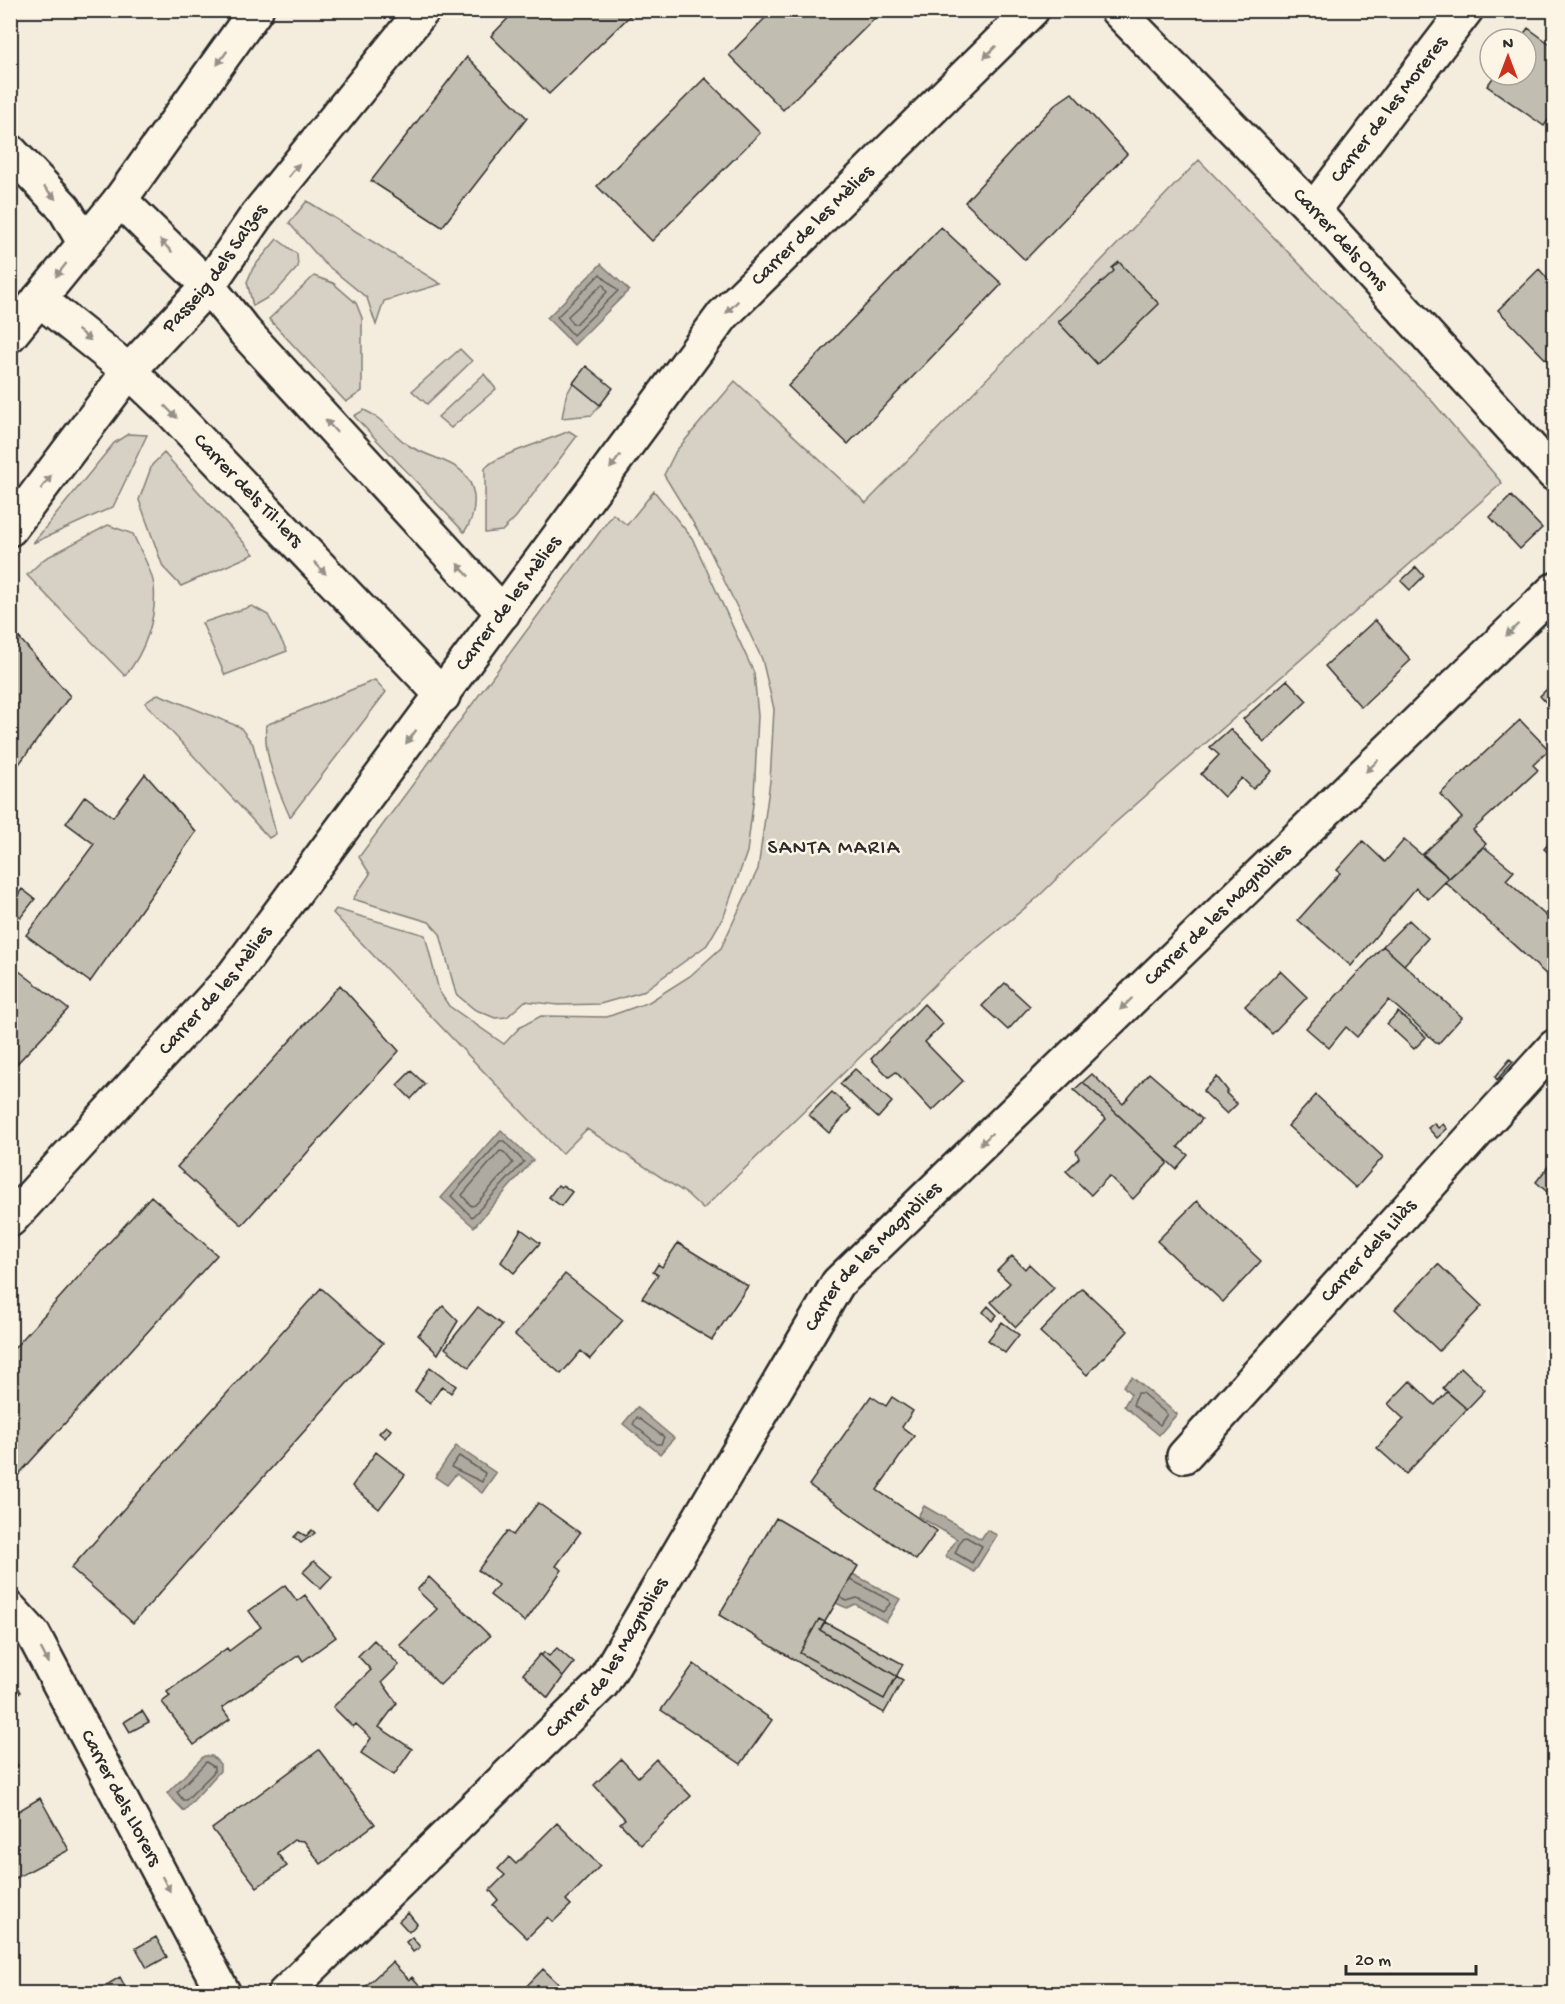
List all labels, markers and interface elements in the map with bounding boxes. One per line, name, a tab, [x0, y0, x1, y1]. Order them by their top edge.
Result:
north arrow	[1478, 27, 1538, 87]
street label: Carrer de les Moreres	[1326, 32, 1453, 188]
text: N	[1503, 36, 1514, 55]
one-way arrow	[983, 44, 997, 59]
one-way arrow	[217, 50, 228, 66]
street label: Carrer de les Mèlies	[747, 160, 880, 291]
one-way arrow	[287, 163, 300, 178]
street label: Carrer dels Oms	[1287, 184, 1393, 296]
one-way arrow	[43, 186, 57, 201]
street label: Passeig dels Salzes	[158, 199, 273, 339]
one-way arrow	[159, 238, 173, 253]
one-way arrow	[56, 263, 68, 278]
one-way arrow	[725, 299, 739, 313]
one-way arrow	[76, 328, 92, 341]
one-way arrow	[164, 404, 178, 418]
one-way arrow	[325, 420, 339, 434]
street label: Carrer dels Til·lers	[188, 429, 308, 553]
one-way arrow	[609, 455, 621, 470]
one-way arrow	[39, 475, 51, 490]
street label: Carrer de les Mèlies	[451, 531, 567, 676]
one-way arrow	[313, 561, 327, 575]
one-way arrow	[457, 563, 470, 578]
one-way arrow	[1506, 623, 1520, 637]
one-way arrow	[406, 730, 418, 745]
one-way arrow	[1365, 759, 1380, 773]
district label: SANTA MARIA	[767, 837, 901, 862]
street label: Carrer de les Magnòlies	[1140, 839, 1296, 991]
street label: Carrer de les Mèlies	[154, 921, 278, 1060]
one-way arrow	[1120, 996, 1134, 1010]
one-way arrow	[980, 1132, 994, 1146]
street label: Carrer de les Magnòlies	[800, 1177, 947, 1336]
street label: Carrer dels Lilàs	[1317, 1194, 1422, 1308]
street label: Carrer de les Magnòlies	[541, 1573, 674, 1744]
one-way arrow	[40, 1648, 50, 1665]
street label: Carrer dels Llorers	[75, 1726, 166, 1871]
one-way arrow	[161, 1876, 171, 1893]
scale bar	[1346, 1938, 1476, 1976]
text: 20 m	[1355, 1951, 1391, 1972]

